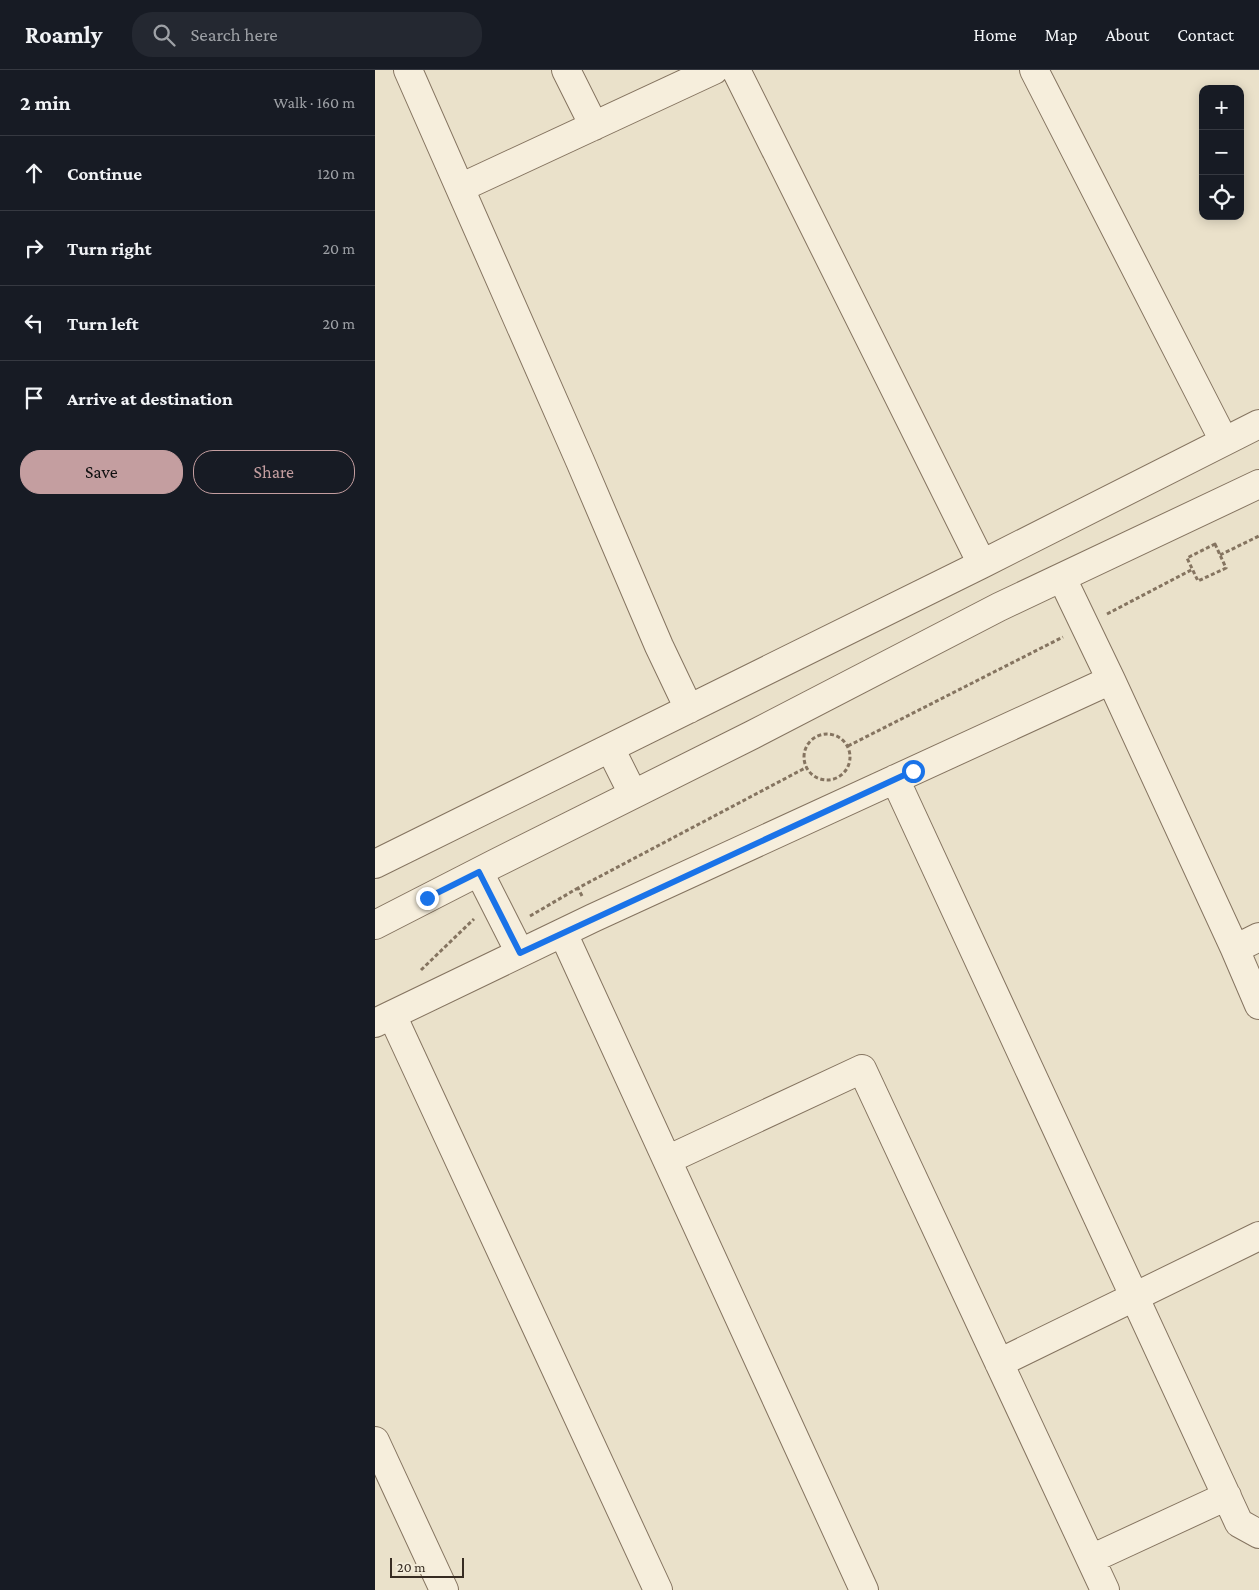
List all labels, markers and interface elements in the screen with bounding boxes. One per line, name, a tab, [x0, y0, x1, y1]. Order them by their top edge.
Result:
search box	[132, 12, 482, 57]
text: Roamly	[25, 21, 102, 48]
icon: search	[150, 21, 178, 49]
text: Search here	[190, 24, 278, 45]
text: Home	[974, 25, 1017, 45]
text: Map	[1045, 25, 1077, 45]
text: About	[1105, 25, 1149, 45]
text: Contact	[1177, 25, 1234, 45]
map controls	[1199, 85, 1244, 220]
button: +	[1199, 85, 1244, 130]
text: 2 min	[20, 91, 71, 115]
text: Walk · 160 m	[274, 94, 355, 111]
button: −	[1199, 130, 1244, 175]
icon: ahead	[20, 159, 48, 187]
text: Continue	[67, 163, 142, 184]
text: 120 m	[317, 165, 355, 182]
button: locate	[1199, 175, 1244, 220]
icon: right	[20, 234, 48, 262]
text: Turn right	[67, 238, 152, 259]
text: 20 m	[322, 240, 355, 257]
icon: left	[20, 309, 48, 337]
text: Turn left	[67, 313, 139, 334]
text: 20 m	[322, 315, 355, 332]
icon: arrive	[20, 384, 48, 412]
text: Arrive at destination	[67, 388, 233, 409]
button: Save	[20, 450, 183, 494]
button: Share	[193, 450, 355, 494]
route start	[902, 760, 925, 783]
route end	[416, 887, 439, 910]
scale bar	[390, 1555, 464, 1578]
text: 20 m	[397, 1559, 425, 1575]

